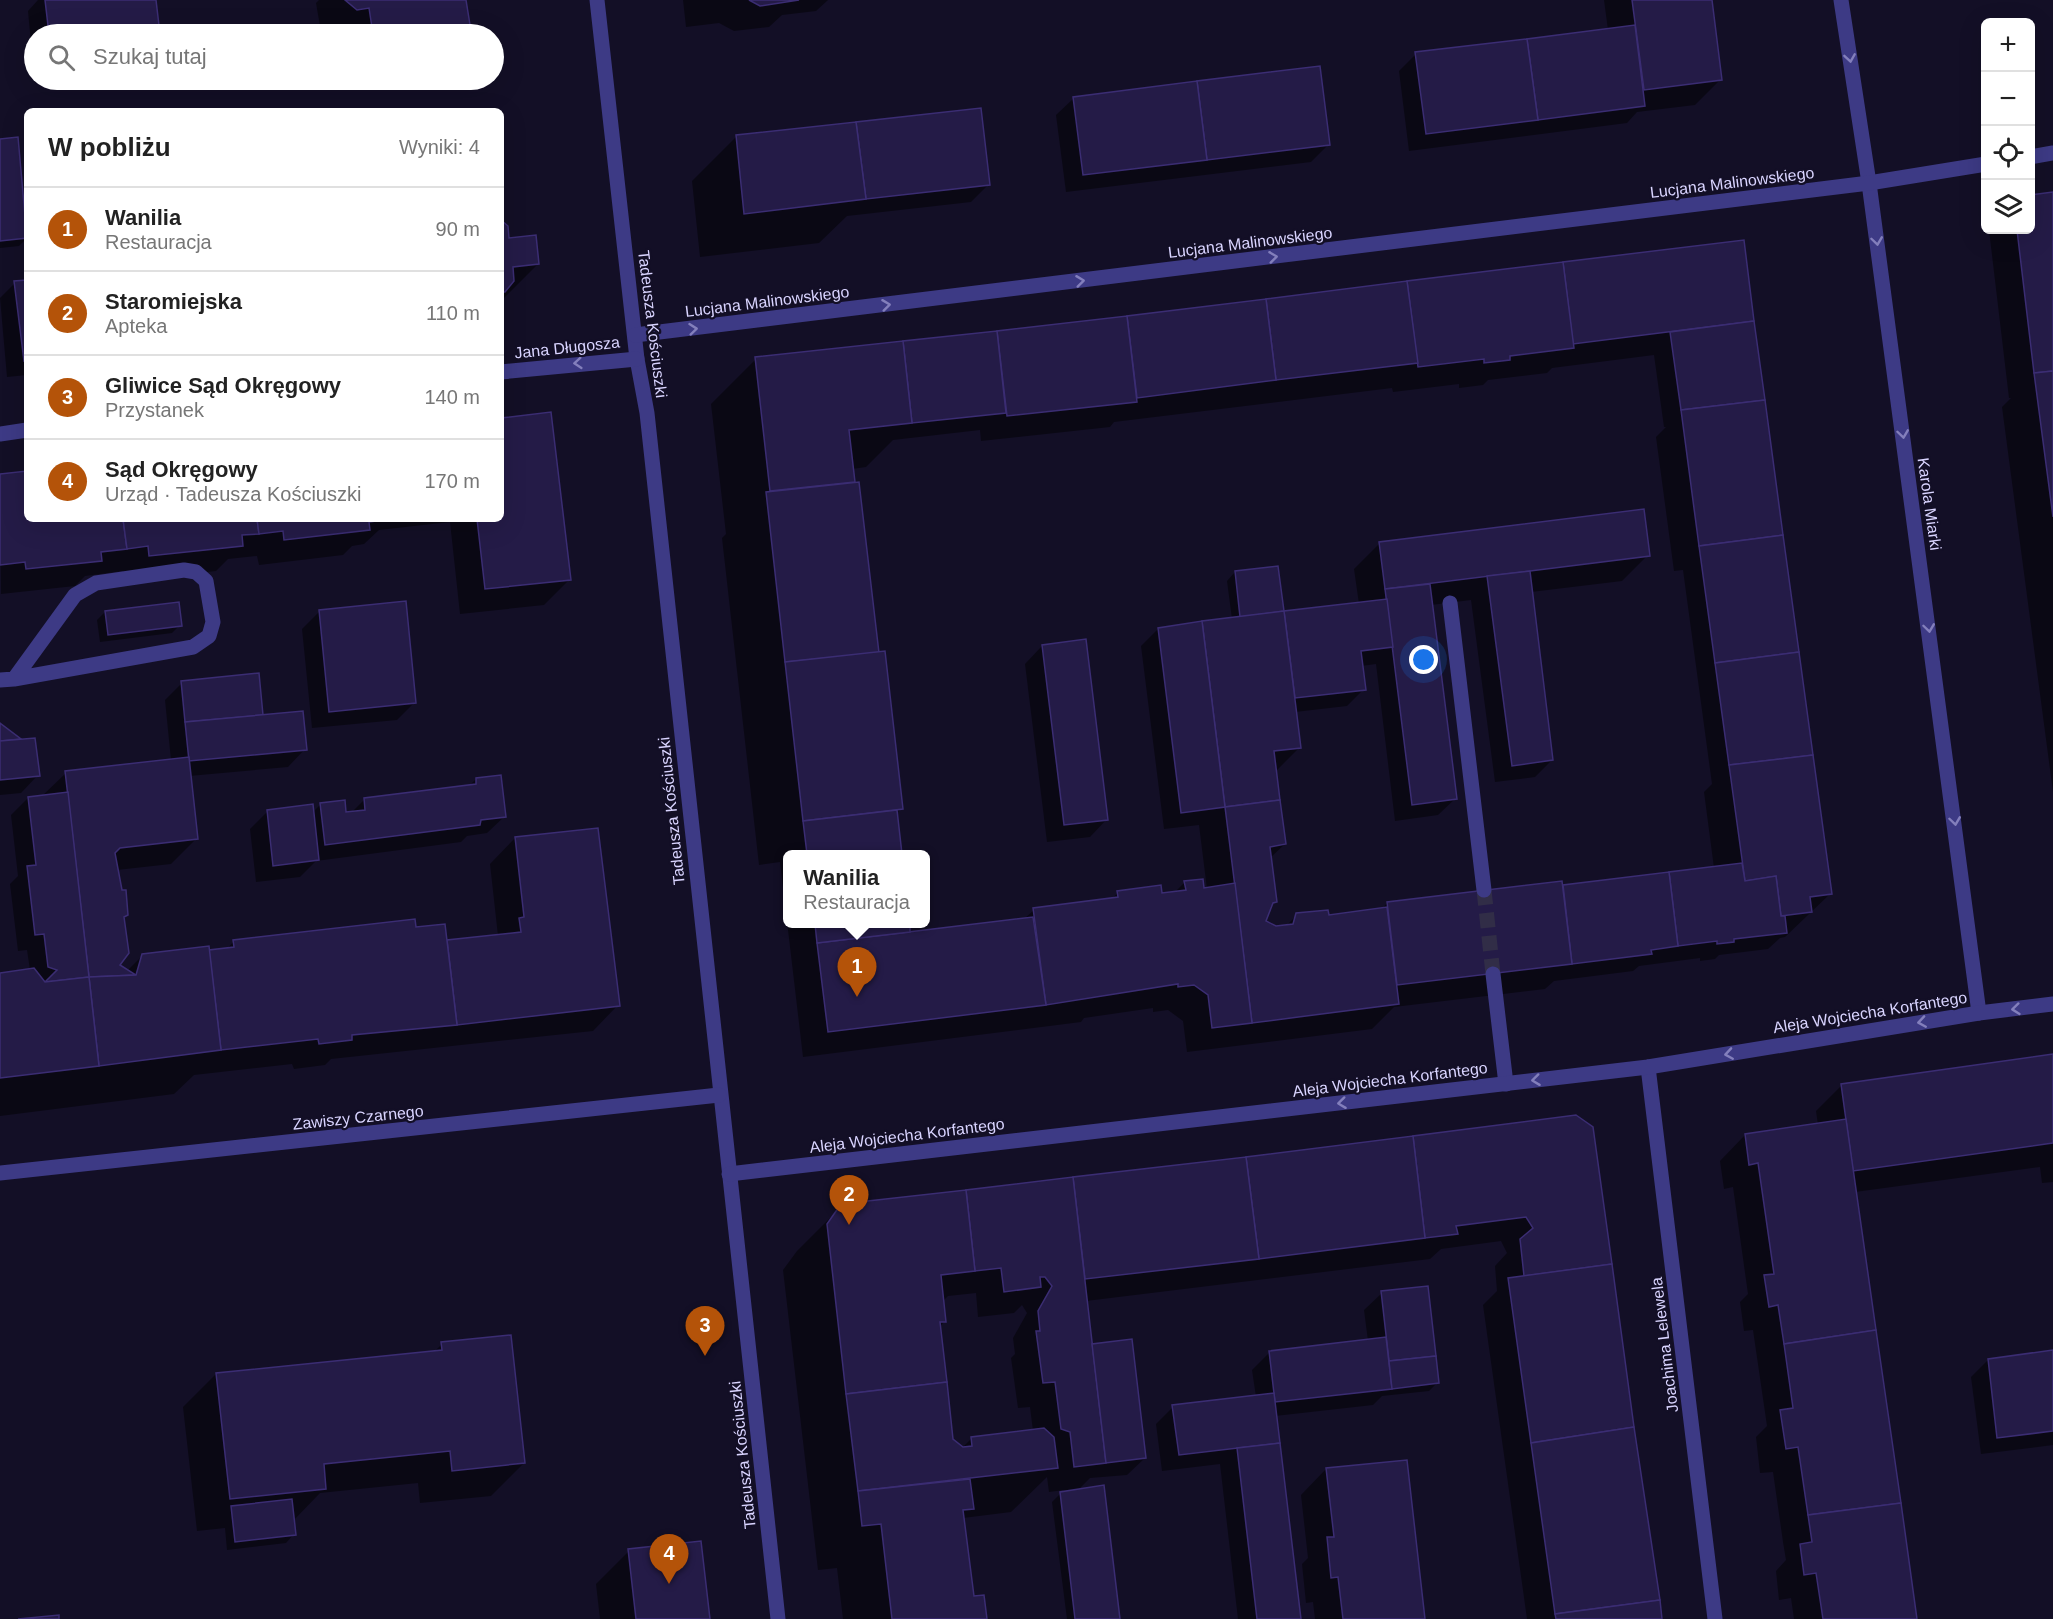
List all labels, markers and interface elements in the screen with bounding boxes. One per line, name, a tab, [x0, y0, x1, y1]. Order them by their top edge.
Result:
map controls	[1981, 18, 2035, 234]
button: +	[1981, 18, 2035, 72]
search box	[24, 24, 504, 90]
icon: search	[45, 41, 78, 74]
text: Szukaj tutaj	[93, 44, 207, 69]
one-way arrow	[1844, 53, 1856, 62]
button: −	[1981, 72, 2035, 126]
button: locate	[1981, 126, 2035, 180]
text: W pobliżu	[48, 132, 171, 162]
text: Wyniki: 4	[399, 136, 480, 158]
street label: Lucjana Malinowskiego	[1649, 164, 1815, 201]
button: layers	[1981, 180, 2035, 234]
text: Wanilia	[105, 205, 181, 230]
text: 1	[62, 218, 73, 240]
text: 90 m	[436, 218, 480, 240]
street label: Lucjana Malinowskiego	[1167, 224, 1333, 261]
text: Restauracja	[105, 231, 212, 253]
one-way arrow	[1870, 237, 1883, 246]
street label: Tadeusza Kościuszki	[635, 249, 670, 399]
one-way arrow	[1269, 251, 1278, 264]
one-way arrow	[1075, 275, 1084, 288]
street label: Lucjana Malinowskiego	[684, 283, 850, 320]
text: Staromiejska	[105, 289, 242, 314]
one-way arrow	[882, 299, 891, 312]
text: 2	[62, 302, 73, 324]
text: 110 m	[426, 302, 480, 324]
text: Apteka	[105, 315, 167, 337]
one-way arrow	[688, 323, 697, 336]
street label: Jana Długosza	[514, 334, 621, 361]
one-way arrow	[574, 356, 583, 369]
text: Gliwice Sąd Okręgowy	[105, 373, 341, 398]
text: 3	[62, 386, 73, 408]
text: 140 m	[424, 386, 480, 408]
text: Przystanek	[105, 399, 204, 421]
one-way arrow	[1896, 430, 1909, 439]
text: Sąd Okręgowy	[105, 457, 258, 482]
street label: Karola Miarki	[1915, 457, 1944, 551]
text: 4	[62, 470, 73, 492]
text: 170 m	[424, 470, 480, 492]
text: Urząd · Tadeusza Kościuszki	[105, 483, 361, 505]
one-way arrow	[1922, 623, 1935, 632]
your location	[1409, 645, 1438, 674]
street label: Tadeusza Kościuszki	[655, 736, 688, 886]
one-way arrow	[1948, 816, 1960, 825]
popup	[783, 850, 930, 928]
text: Wanilia	[803, 865, 879, 890]
text: Restauracja	[803, 891, 910, 913]
pin: 1	[838, 948, 876, 997]
street label: Aleja Wojciecha Korfantego	[1772, 989, 1968, 1036]
one-way arrow	[2012, 1002, 2021, 1014]
one-way arrow	[1917, 1015, 1927, 1028]
one-way arrow	[1725, 1047, 1734, 1059]
street label: Aleja Wojciecha Korfantego	[1292, 1059, 1489, 1100]
one-way arrow	[1532, 1074, 1541, 1086]
one-way arrow	[1338, 1096, 1347, 1109]
street label: Zawiszy Czarnego	[292, 1102, 424, 1133]
street label: Aleja Wojciecha Korfantego	[809, 1115, 1006, 1156]
pin: 2	[830, 1176, 868, 1225]
street label: Joachima Lelewela	[1648, 1276, 1681, 1414]
pin: 3	[686, 1306, 724, 1356]
street label: Tadeusza Kościuszki	[726, 1380, 759, 1530]
pin: 4	[650, 1534, 688, 1584]

